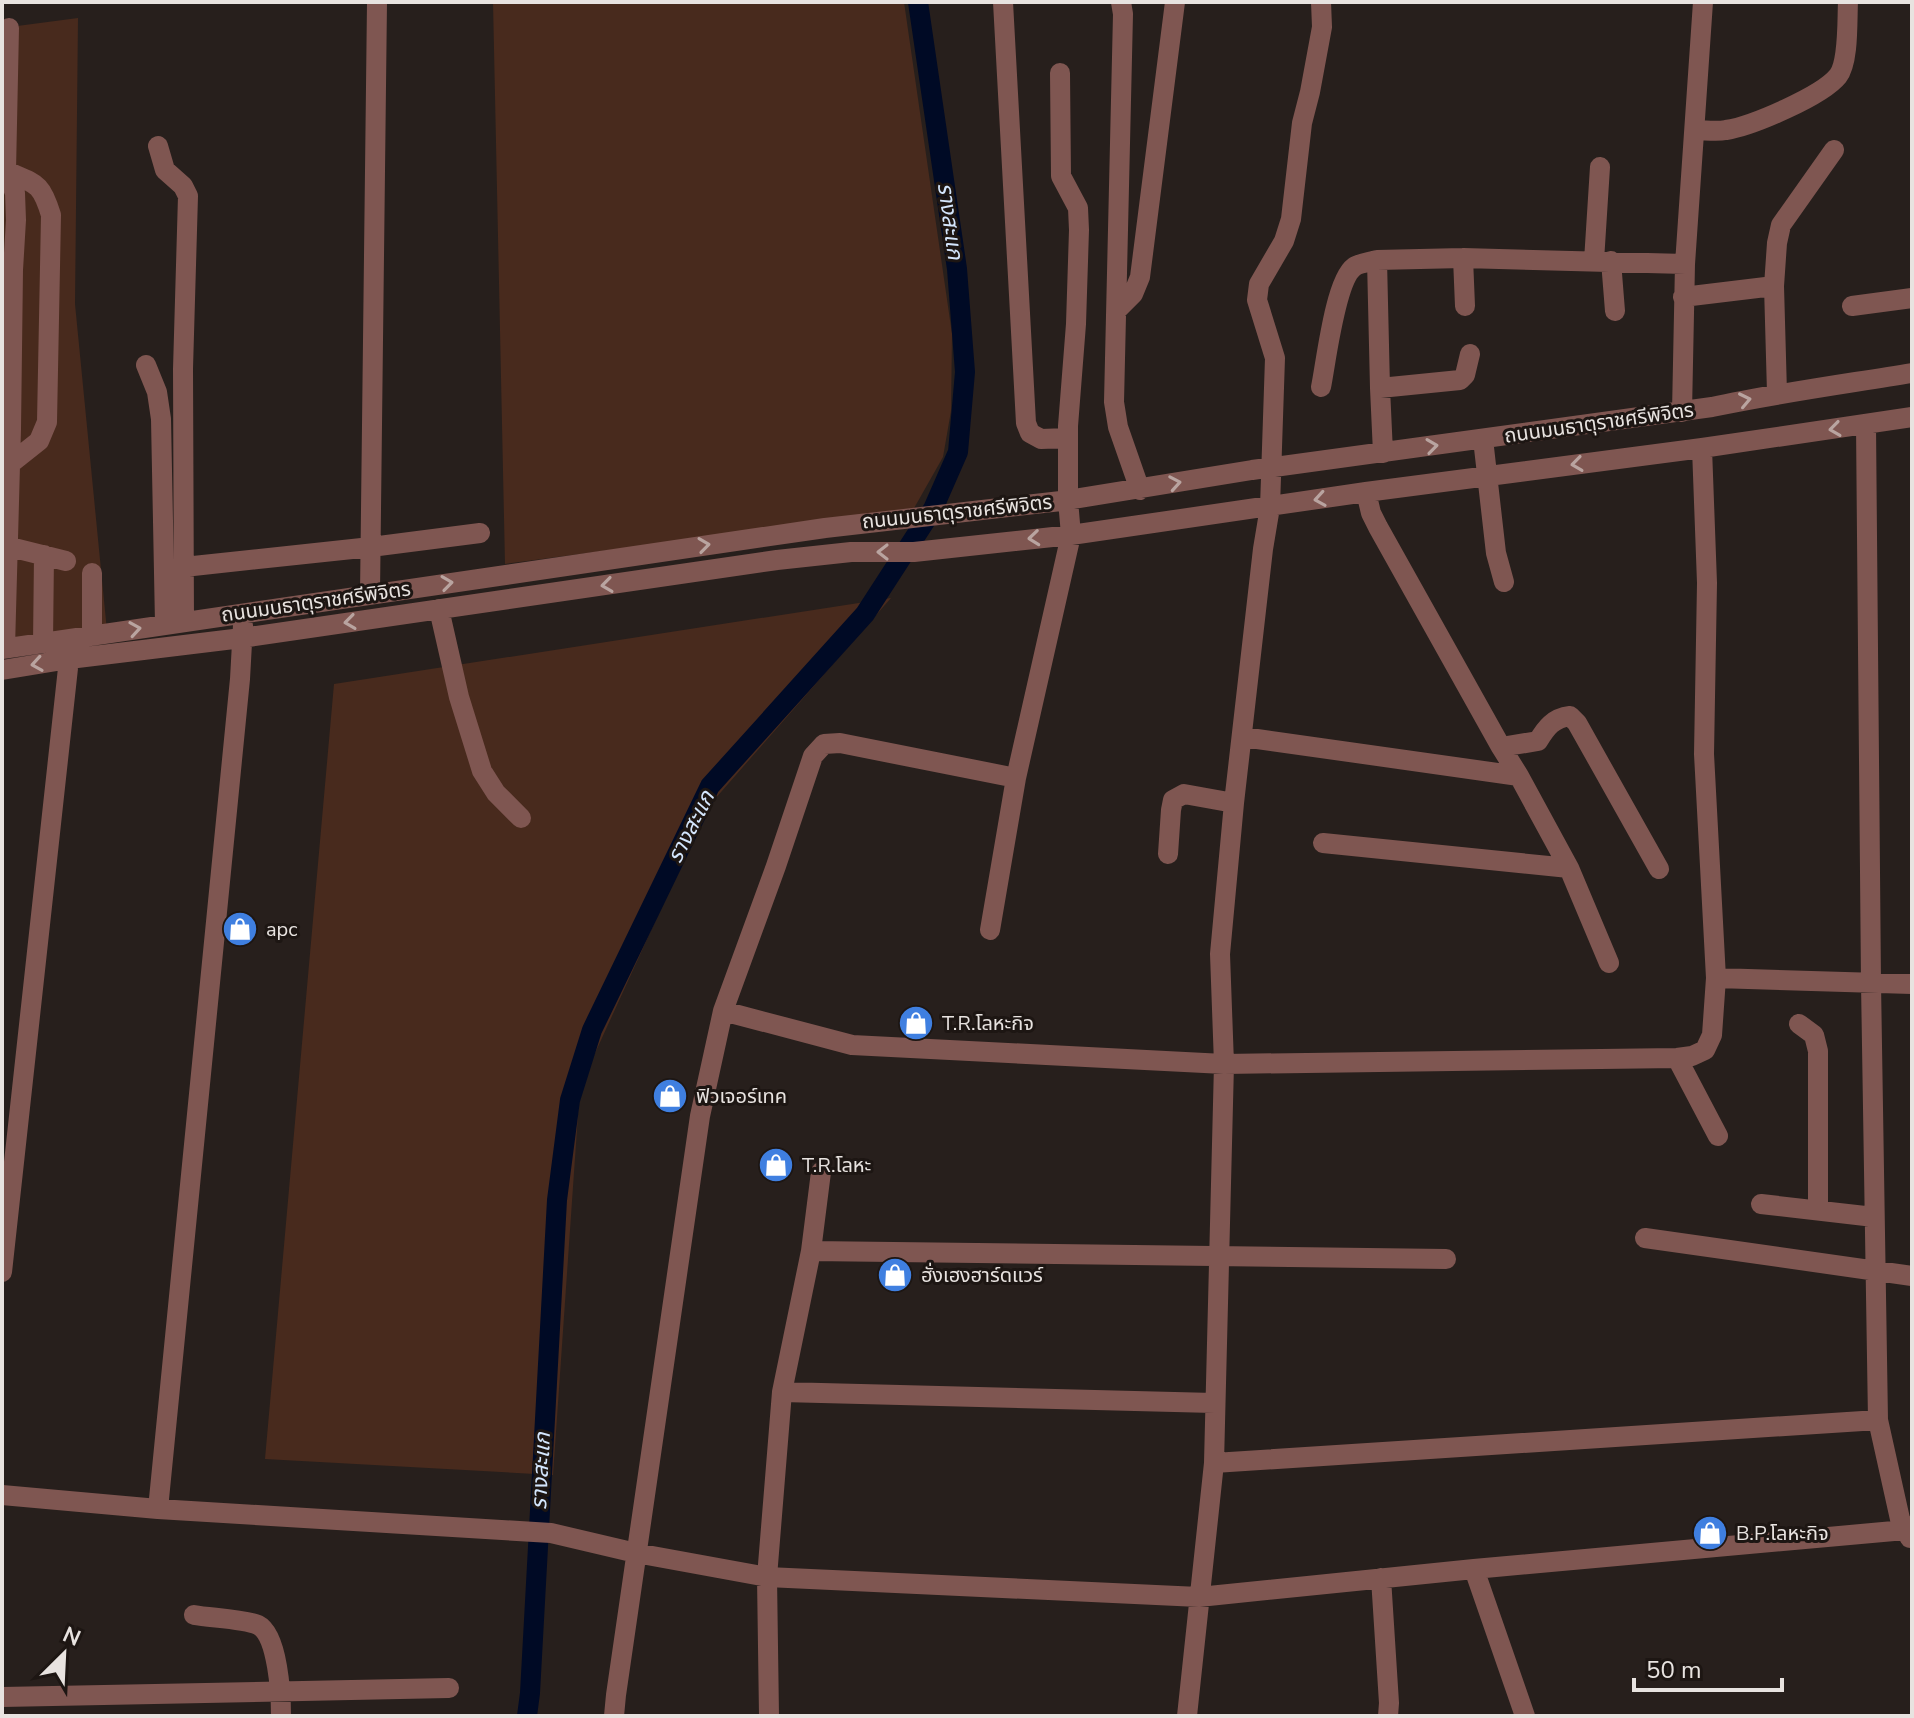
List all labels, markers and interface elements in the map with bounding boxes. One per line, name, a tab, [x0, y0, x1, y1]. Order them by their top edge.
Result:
water label: รางสะแก	[930, 181, 970, 262]
one-way arrow	[1738, 392, 1751, 409]
street label: ถนนมนธาตุราชศรีพิจิตร	[1503, 396, 1695, 450]
one-way arrow	[1828, 420, 1842, 437]
one-way arrow	[1425, 438, 1439, 455]
one-way arrow	[1570, 455, 1584, 472]
one-way arrow	[1168, 476, 1182, 493]
street label: ถนนมนธาตุราชศรีพิจิตร	[861, 489, 1053, 535]
one-way arrow	[1313, 490, 1327, 507]
one-way arrow	[1028, 530, 1041, 547]
one-way arrow	[698, 538, 711, 555]
one-way arrow	[876, 543, 889, 561]
street label: ถนนมนธาตุราชศรีพิจิตร	[220, 575, 412, 629]
one-way arrow	[440, 575, 454, 592]
one-way arrow	[601, 576, 614, 593]
one-way arrow	[343, 613, 357, 630]
one-way arrow	[128, 621, 141, 638]
one-way arrow	[30, 655, 44, 672]
water label: รางสะแก	[660, 785, 722, 868]
shop icon: apc	[221, 910, 259, 948]
place label: apc	[266, 916, 298, 943]
shop icon: T.R.โลหะกิจ	[897, 1004, 935, 1042]
place label: T.R.โลหะกิจ	[942, 1010, 1034, 1037]
shop icon: ฟิวเจอร์เทค	[651, 1077, 689, 1115]
place label: ฟิวเจอร์เทค	[696, 1083, 787, 1110]
shop icon: T.R.โลหะ	[757, 1146, 795, 1184]
place label: T.R.โลหะ	[802, 1152, 871, 1179]
shop icon: ฮั่งเฮงฮาร์ดแวร์	[876, 1256, 914, 1294]
place label: ฮั่งเฮงฮาร์ดแวร์	[921, 1262, 1044, 1289]
water label: รางสะแก	[524, 1431, 558, 1510]
shop icon: B.P.โลหะกิจ	[1691, 1514, 1729, 1552]
place label: B.P.โลหะกิจ	[1736, 1520, 1829, 1547]
north arrow	[24, 1614, 104, 1694]
text: N	[58, 1620, 85, 1654]
scale bar	[1634, 1642, 1782, 1692]
text: 50 m	[1646, 1654, 1702, 1686]

